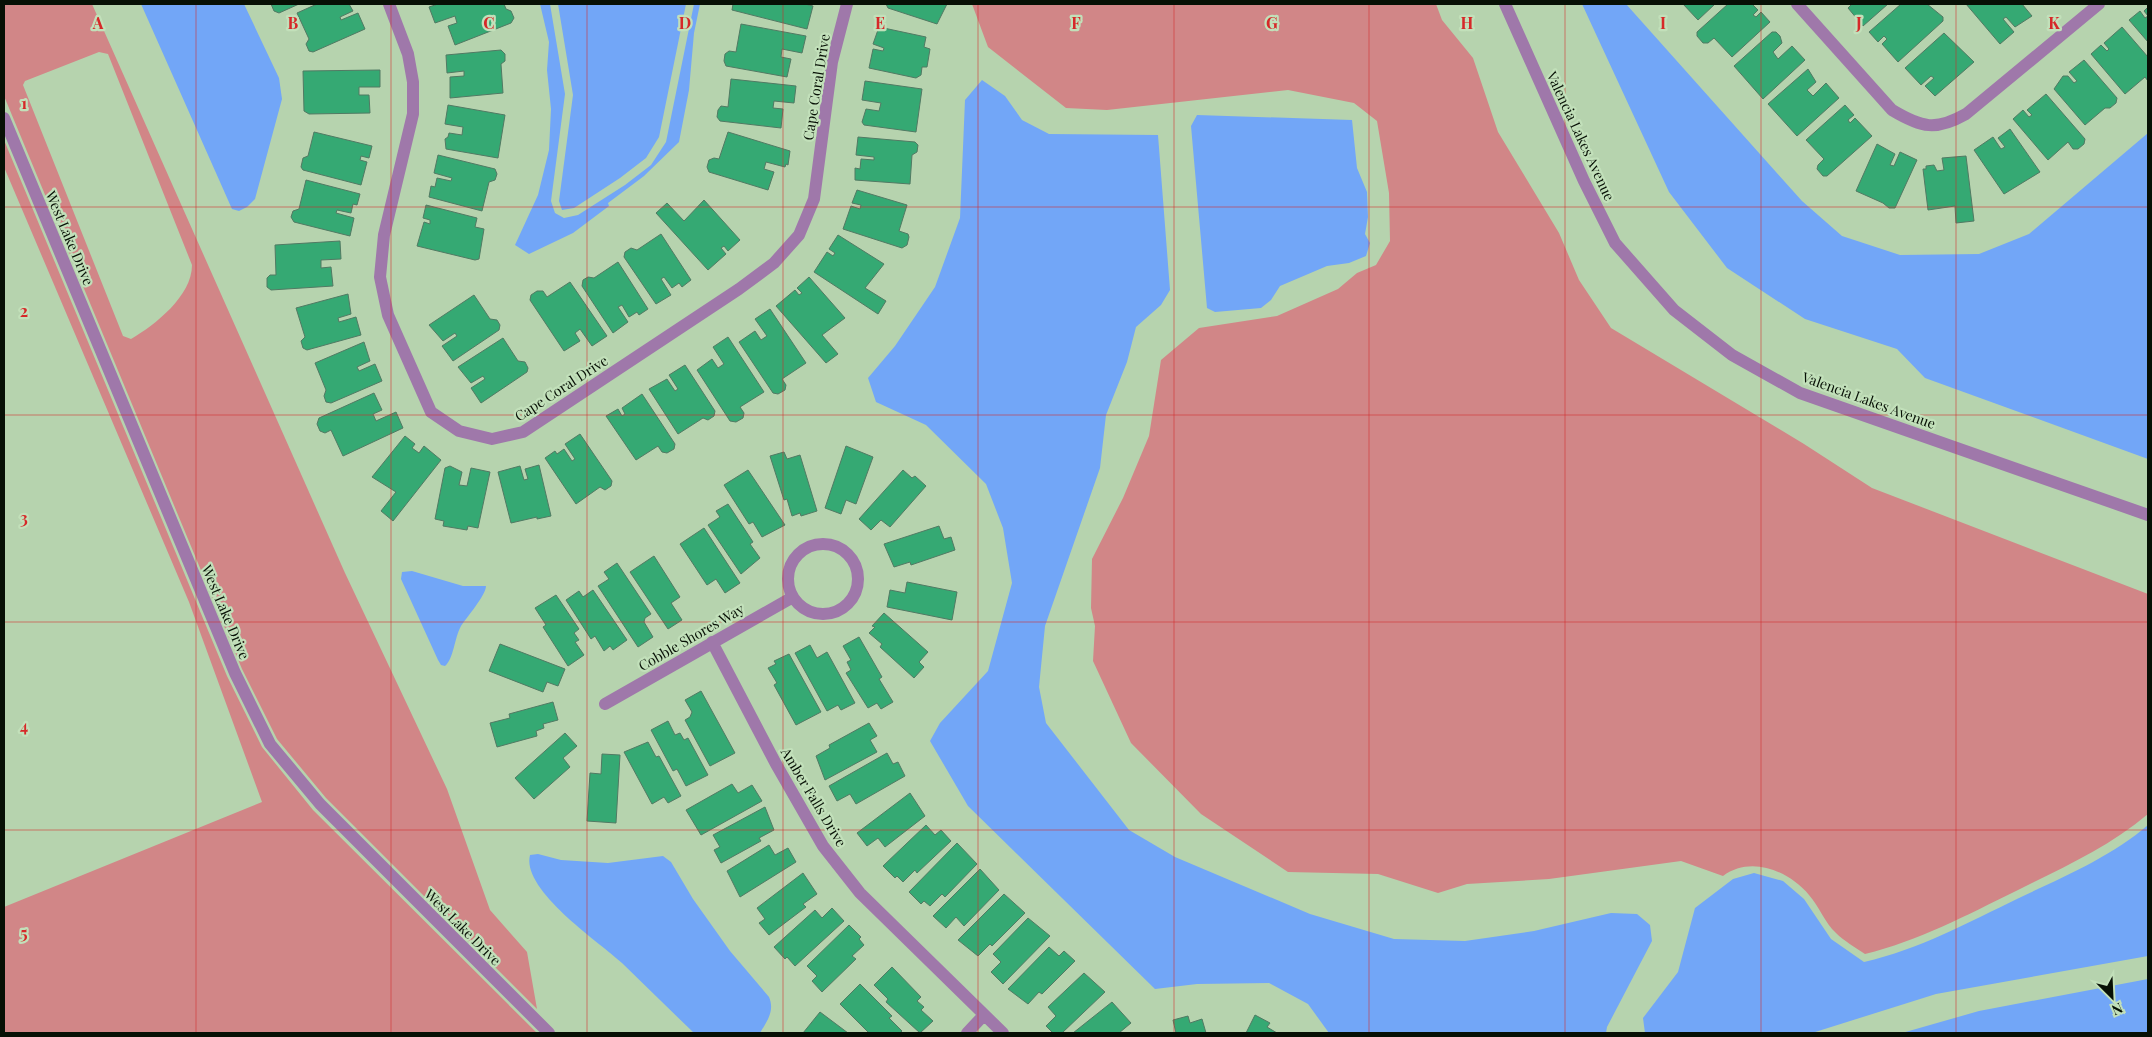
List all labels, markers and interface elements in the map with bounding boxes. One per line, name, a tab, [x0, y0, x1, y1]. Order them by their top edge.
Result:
text: A	[92, 12, 104, 33]
text: B	[288, 12, 299, 33]
text: C	[483, 12, 495, 33]
text: D	[679, 12, 691, 33]
text: E	[875, 12, 885, 33]
text: F	[1071, 12, 1081, 33]
text: G	[1266, 12, 1278, 33]
text: H	[1461, 12, 1474, 33]
text: I	[1660, 12, 1666, 33]
text: J	[1855, 12, 1862, 33]
text: K	[2048, 12, 2060, 33]
street label: Cape Coral Drive	[798, 32, 834, 142]
street label: Valencia Lakes Avenue	[1542, 67, 1619, 204]
text: 1	[21, 92, 27, 113]
street label: West Lake Drive	[41, 187, 98, 288]
text: 2	[20, 300, 28, 321]
street label: Cape Coral Drive	[511, 351, 611, 425]
street label: Valencia Lakes Avenue	[1799, 367, 1938, 433]
text: 3	[20, 507, 28, 528]
street label: West Lake Drive	[197, 561, 254, 662]
street label: Cobble Shores Way	[635, 599, 747, 675]
text: 4	[20, 715, 28, 736]
street label: Amber Falls Drive	[776, 743, 851, 850]
street label: West Lake Drive	[420, 884, 505, 969]
text: 5	[20, 922, 28, 943]
north arrow	[2087, 972, 2137, 1022]
text: N	[2109, 999, 2126, 1020]

